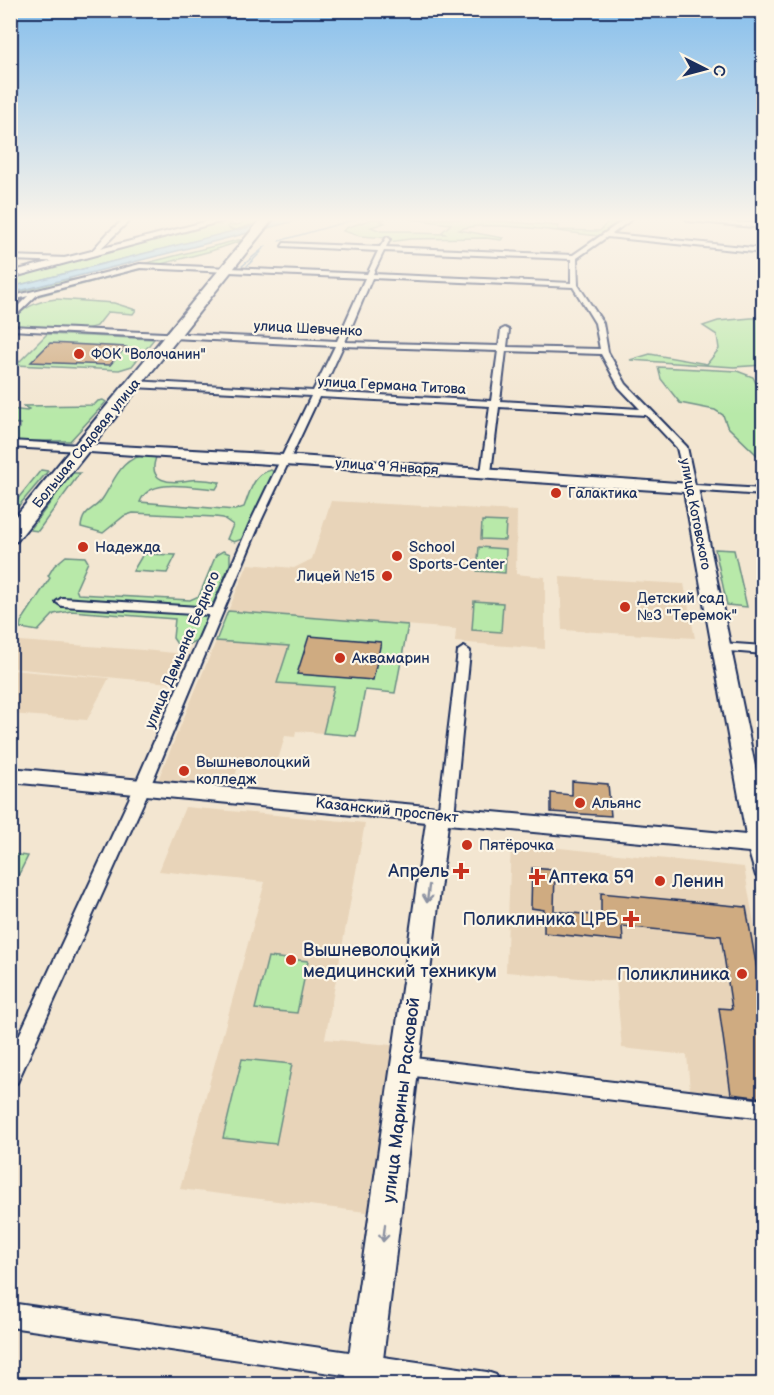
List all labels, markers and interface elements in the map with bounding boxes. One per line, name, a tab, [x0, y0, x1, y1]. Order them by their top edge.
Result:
north arrow	[675, 39, 735, 99]
text: С	[708, 64, 728, 77]
street label: улица Шевченко	[253, 317, 363, 340]
place label: ФОК "Волочанин"	[91, 346, 206, 363]
marker: ФОК "Волочанин"	[72, 347, 86, 361]
street label: улица Германа Титова	[317, 373, 467, 398]
street label: Большая Садовая улица	[29, 375, 144, 512]
street label: улица 9 Января	[335, 454, 439, 479]
street label: улица Котовского	[676, 457, 715, 571]
place label: Галактика	[568, 485, 638, 502]
marker: Галактика	[549, 486, 563, 500]
place label: Надежда	[95, 538, 161, 557]
place label: School Sports-Center	[409, 538, 505, 574]
marker: Надежда	[76, 540, 90, 554]
marker: School Sports-Center	[390, 549, 404, 563]
place label: Лицей №15	[296, 567, 375, 586]
street label: улица Демьяна Бедного	[141, 569, 224, 732]
marker: Лицей №15	[380, 569, 394, 583]
place label: Детский сад №3 "Теремок"	[637, 589, 737, 625]
marker: Детский сад №3 "Теремок"	[618, 600, 632, 614]
place label: Аквамарин	[351, 649, 430, 668]
marker: Аквамарин	[333, 651, 347, 665]
place label: Вышневолоцкий колледж	[196, 753, 310, 789]
marker: Вышневолоцкий колледж	[177, 764, 191, 778]
street label: Казанский проспект	[314, 794, 459, 827]
place label: Альянс	[591, 794, 642, 813]
marker: Альянс	[573, 796, 587, 810]
place label: Пятёрочка	[479, 836, 554, 855]
marker: Пятёрочка	[460, 838, 474, 852]
place label: Апрель	[387, 861, 449, 882]
marker: Апрель	[454, 864, 468, 878]
place label: Аптека 59	[548, 867, 634, 888]
marker: Аптека 59	[530, 870, 544, 884]
place label: Ленин	[671, 871, 724, 892]
marker: Ленин	[653, 874, 667, 888]
one-way arrow	[422, 883, 433, 903]
place label: Поликлиника ЦРБ	[463, 909, 619, 930]
marker: Поликлиника ЦРБ	[622, 910, 640, 928]
place label: Вышневолоцкий медицинский техникум	[303, 940, 497, 982]
marker: Вышневолоцкий медицинский техникум	[284, 953, 298, 967]
place label: Поликлиника	[617, 964, 730, 985]
marker: Поликлиника	[735, 967, 749, 981]
street label: улица Марины Расковой	[378, 996, 425, 1204]
one-way arrow	[379, 1223, 390, 1242]

